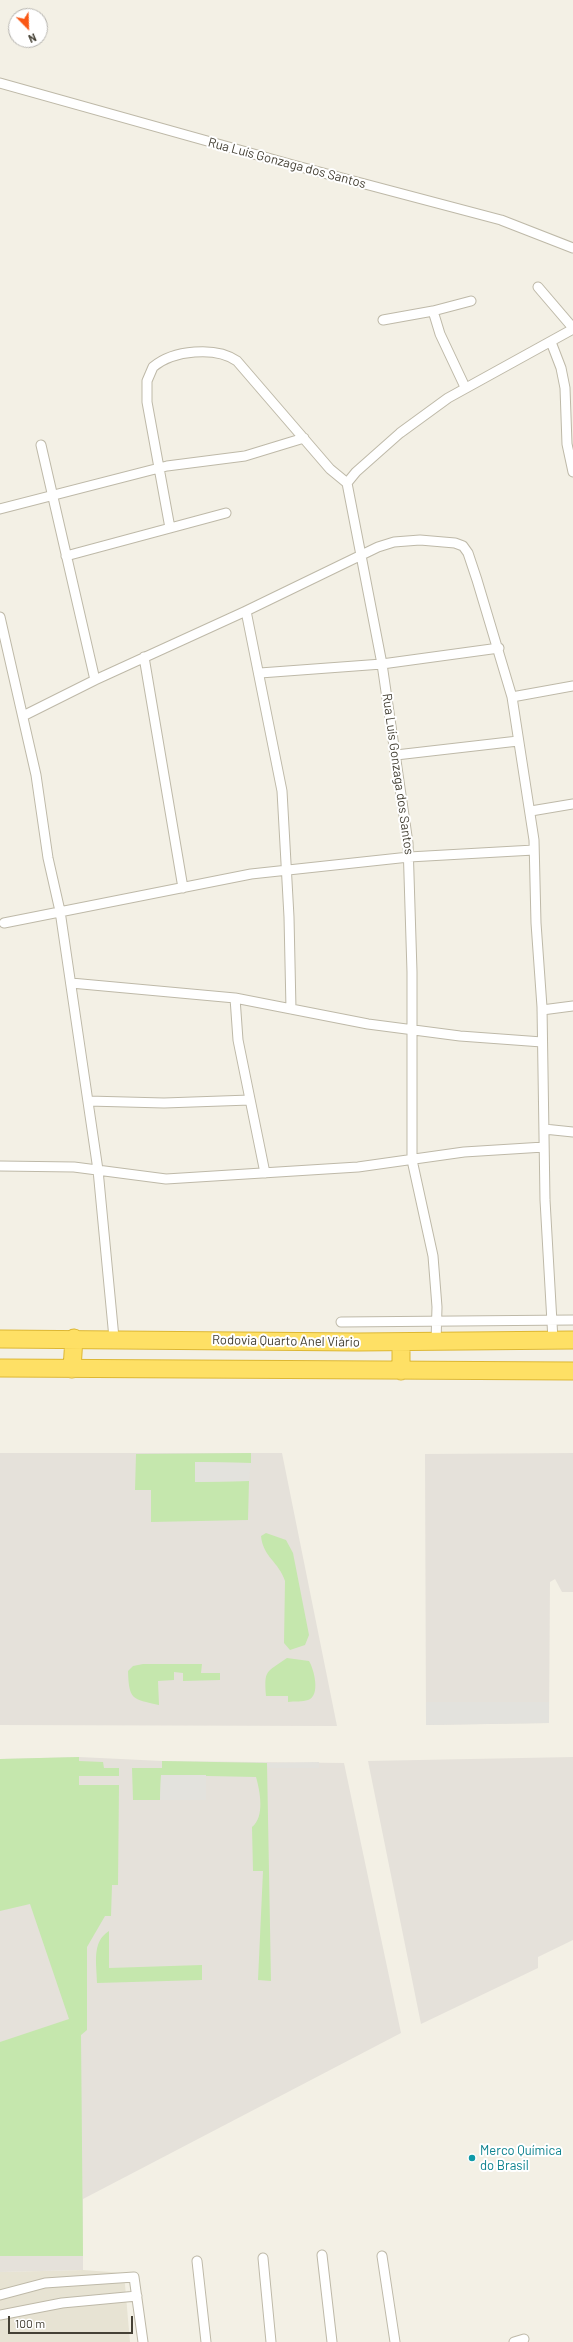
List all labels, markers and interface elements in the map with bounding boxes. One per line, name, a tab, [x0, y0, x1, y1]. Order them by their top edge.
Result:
north arrow	[8, 8, 48, 48]
text: N	[27, 31, 38, 46]
street label: Rua Luís Gonzaga dos Santos	[206, 134, 368, 192]
street label: Rua Luís Gonzaga dos Santos	[379, 692, 417, 856]
street label: Rodovia Quarto Anel Viário	[212, 1332, 360, 1350]
place label: Merco Química do Brasil	[480, 2143, 562, 2174]
marker: Merco Química do Brasil	[467, 2153, 477, 2163]
scale bar	[10, 2308, 135, 2334]
text: 100 m	[15, 2316, 45, 2330]

